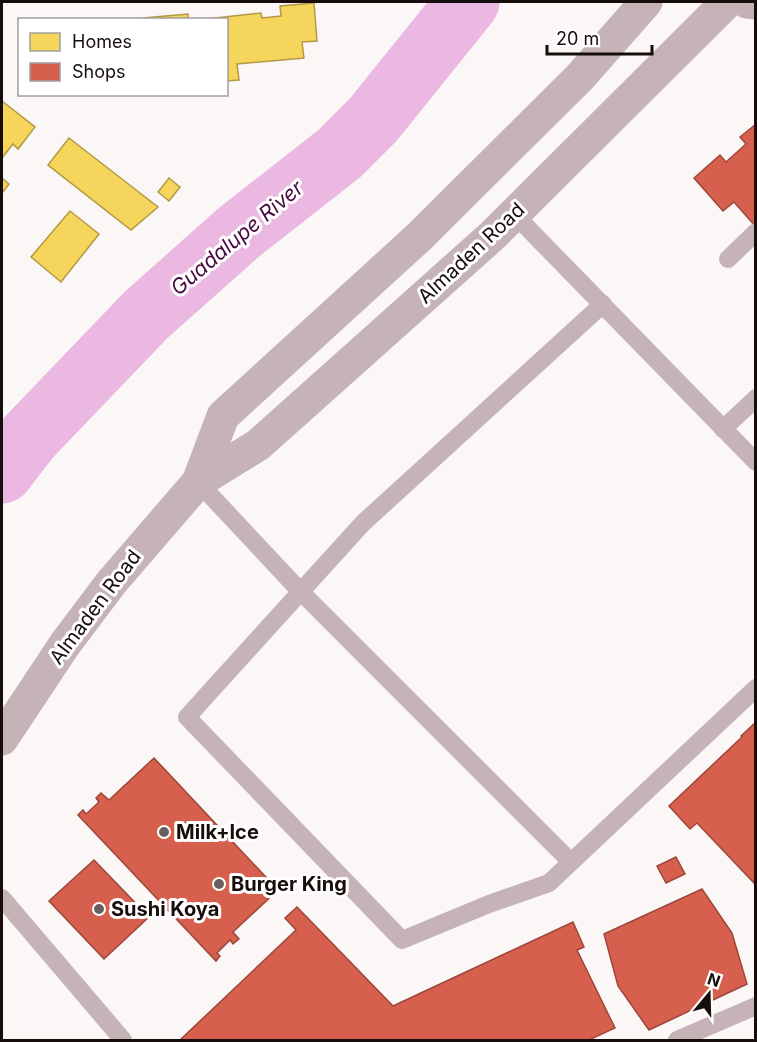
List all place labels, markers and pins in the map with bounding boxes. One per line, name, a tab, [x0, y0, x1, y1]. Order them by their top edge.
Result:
place label: Milk+Ice	[176, 820, 259, 844]
marker: Milk+Ice	[157, 825, 171, 839]
place label: Burger King	[231, 872, 347, 896]
marker: Burger King	[212, 877, 226, 891]
place label: Sushi Koya	[111, 897, 219, 921]
marker: Sushi Koya	[92, 902, 106, 916]

